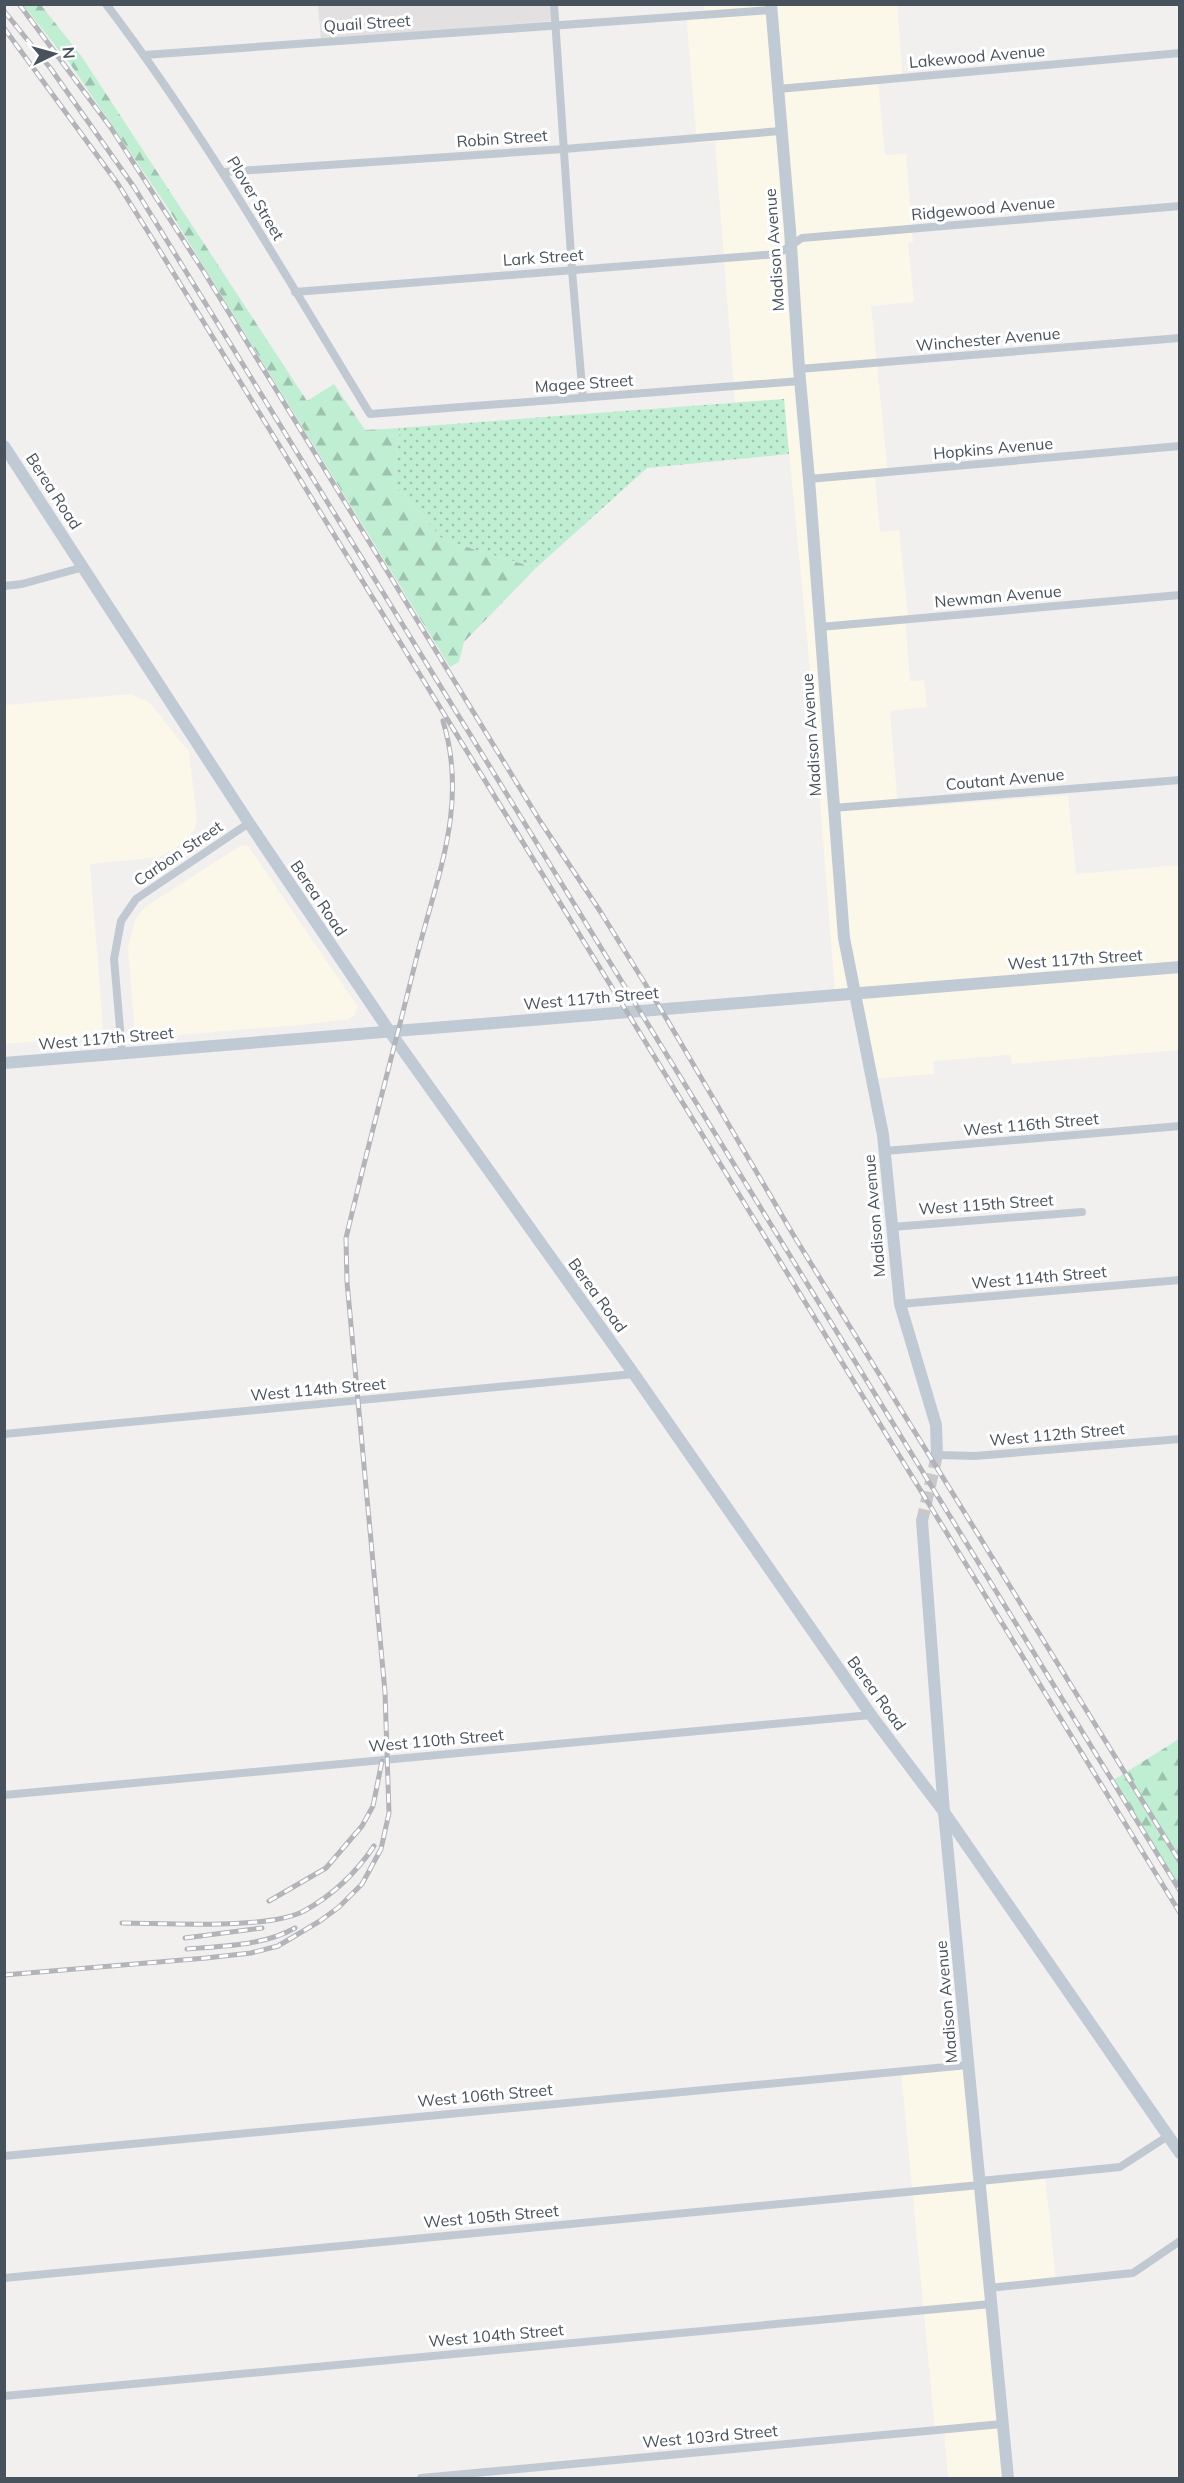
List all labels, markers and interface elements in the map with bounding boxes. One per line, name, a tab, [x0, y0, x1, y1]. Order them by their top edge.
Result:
street label: Quail Street	[323, 10, 412, 36]
north arrow	[24, 24, 84, 84]
street label: Lakewood Avenue	[908, 40, 1046, 72]
text: N	[58, 46, 79, 60]
street label: Robin Street	[456, 125, 549, 151]
street label: Plover Street	[223, 152, 289, 244]
street label: Madison Avenue	[760, 188, 788, 312]
street label: Ridgewood Avenue	[910, 192, 1056, 224]
street label: Lark Street	[502, 244, 584, 270]
street label: Winchester Avenue	[915, 323, 1061, 355]
street label: Magee Street	[534, 370, 634, 396]
street label: Hopkins Avenue	[932, 433, 1054, 463]
street label: Berea Road	[22, 449, 86, 533]
street label: Newman Avenue	[934, 580, 1062, 612]
street label: Madison Avenue	[797, 673, 825, 797]
street label: Coutant Avenue	[945, 764, 1065, 794]
street label: Carbon Street	[130, 816, 226, 890]
street label: Berea Road	[286, 856, 352, 940]
street label: West 117th Street	[1007, 944, 1144, 974]
street label: West 117th Street	[523, 982, 660, 1014]
street label: West 117th Street	[38, 1022, 175, 1054]
street label: West 116th Street	[963, 1108, 1100, 1140]
street label: Madison Avenue	[859, 1154, 889, 1278]
street label: West 115th Street	[918, 1189, 1055, 1219]
street label: Berea Road	[564, 1254, 632, 1336]
street label: West 114th Street	[971, 1261, 1108, 1293]
street label: West 114th Street	[250, 1373, 387, 1405]
street label: West 112th Street	[989, 1418, 1126, 1450]
street label: Berea Road	[843, 1652, 911, 1734]
street label: West 110th Street	[368, 1724, 505, 1756]
street label: Madison Avenue	[931, 1940, 961, 2064]
street label: West 106th Street	[417, 2079, 554, 2111]
street label: West 105th Street	[423, 2200, 560, 2232]
street label: West 104th Street	[428, 2319, 565, 2351]
street label: West 103rd Street	[642, 2420, 779, 2452]

